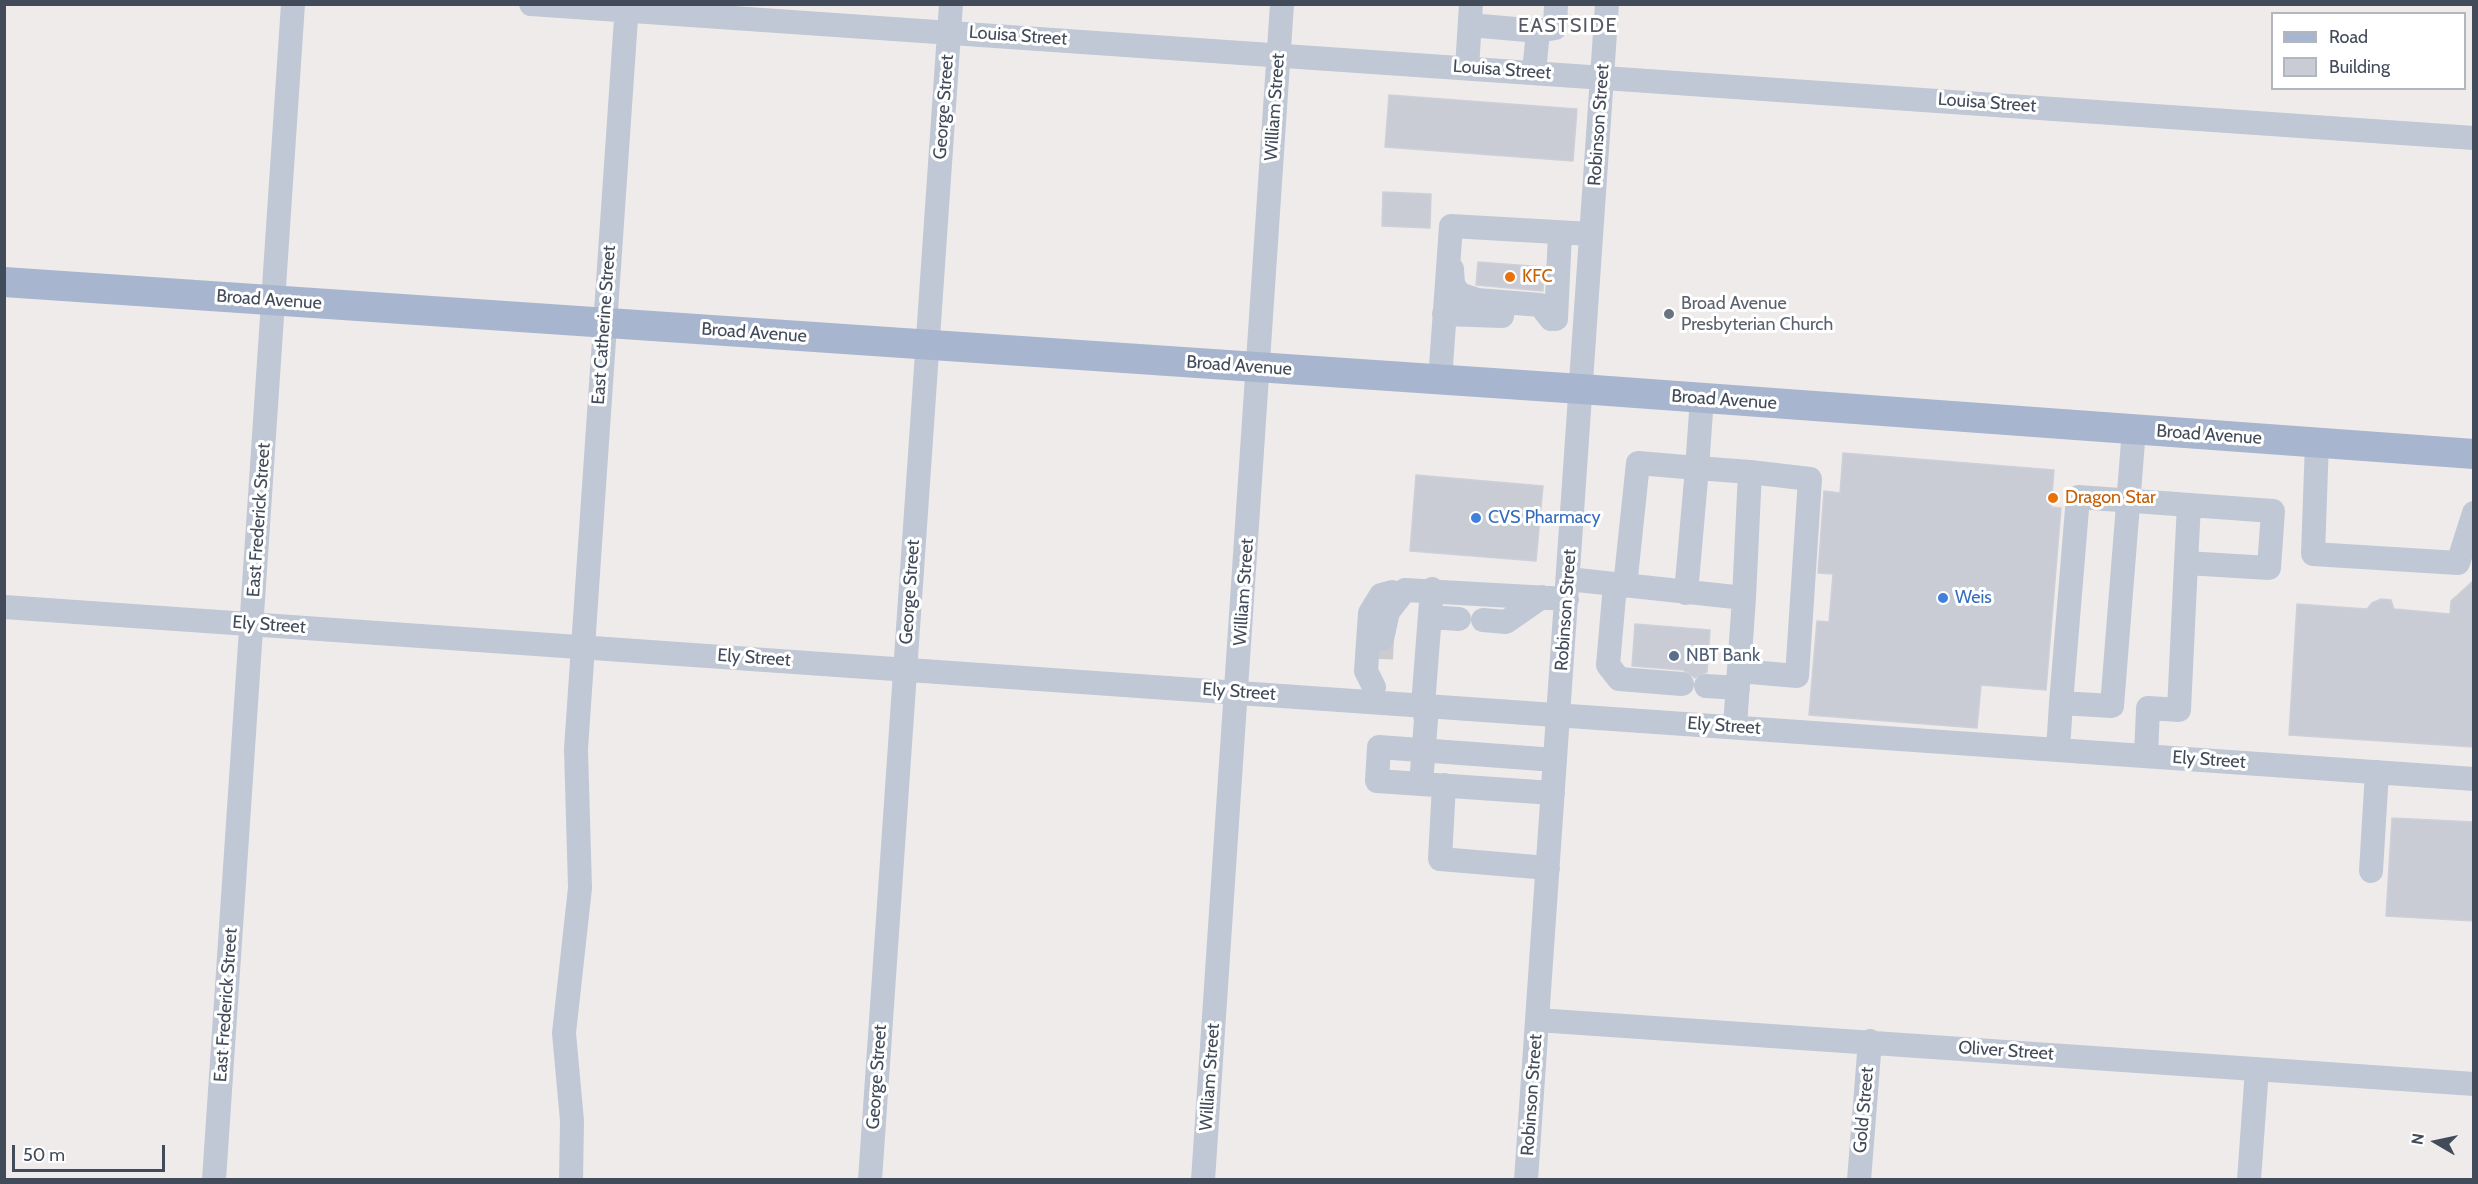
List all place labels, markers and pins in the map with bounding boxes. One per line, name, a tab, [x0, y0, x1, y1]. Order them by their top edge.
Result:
place label: KFC	[1522, 266, 1553, 288]
marker: KFC	[1503, 270, 1517, 284]
place label: Broad Avenue Presbyterian Church	[1681, 293, 1833, 336]
marker: Broad Avenue Presbyterian Church	[1662, 307, 1676, 321]
place label: Dragon Star	[2065, 487, 2156, 509]
marker: Dragon Star	[2046, 491, 2060, 505]
place label: CVS Pharmacy	[1488, 507, 1601, 529]
marker: CVS Pharmacy	[1469, 511, 1483, 525]
place label: Weis	[1955, 587, 1992, 609]
marker: Weis	[1936, 591, 1950, 605]
place label: NBT Bank	[1686, 645, 1760, 667]
marker: NBT Bank	[1667, 649, 1681, 663]

